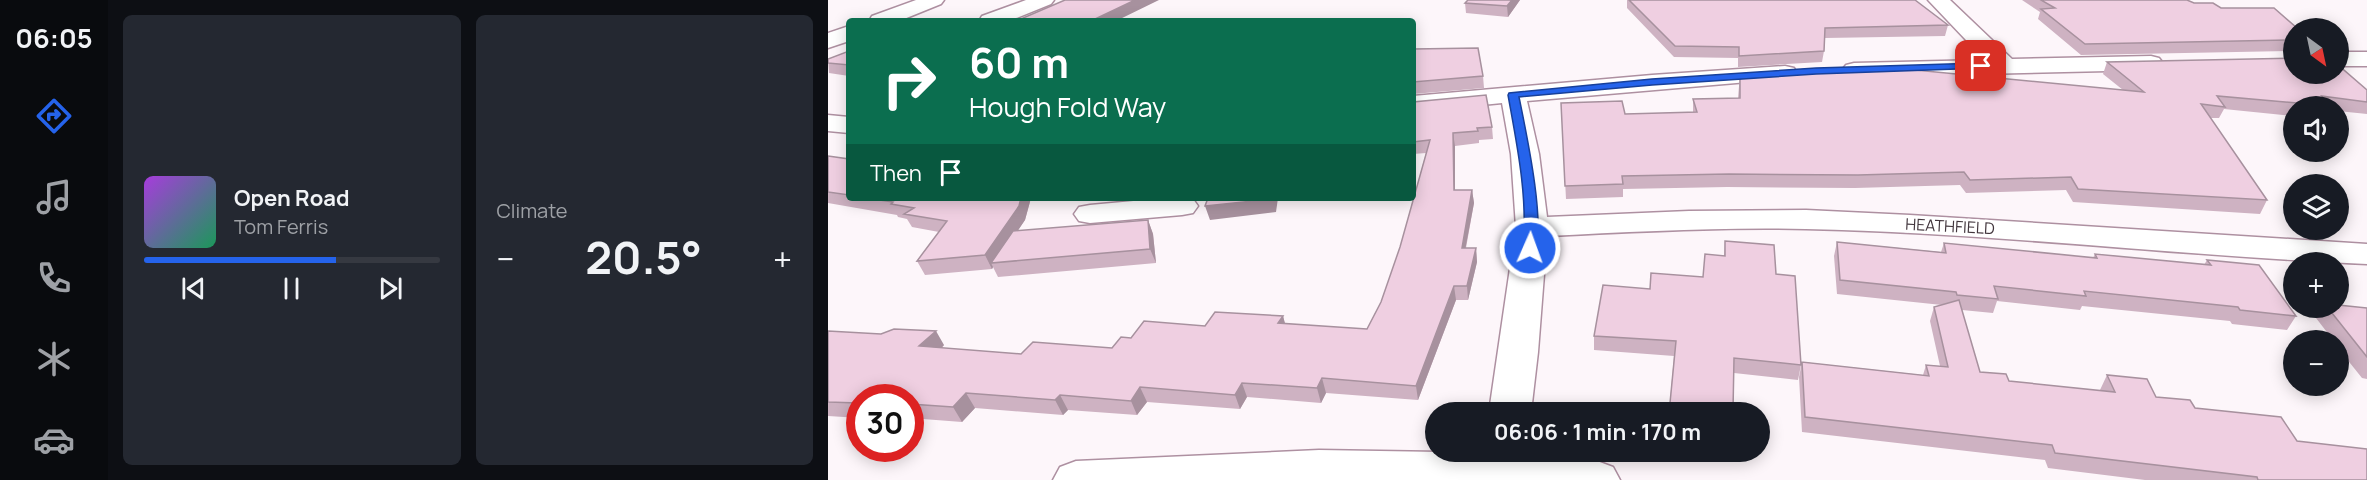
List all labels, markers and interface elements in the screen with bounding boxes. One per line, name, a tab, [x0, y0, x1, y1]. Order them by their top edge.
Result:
north arrow	[2283, 18, 2349, 84]
map controls	[2283, 18, 2349, 396]
text: 06:05	[15, 19, 93, 56]
text: 60 m	[969, 33, 1069, 91]
pin	[1955, 40, 2006, 91]
icon: right	[870, 42, 948, 120]
icon: arrive	[1964, 49, 1997, 82]
text: Hough Fold Way	[969, 88, 1166, 125]
icon: directions	[33, 95, 75, 137]
button: sound	[2283, 96, 2349, 162]
icon: arrive	[934, 156, 967, 189]
text: Then	[870, 158, 922, 188]
button: layers	[2283, 174, 2349, 240]
icon: music	[33, 176, 75, 218]
text: Open Road	[234, 183, 349, 213]
text: Climate	[497, 197, 568, 224]
text: Tom Ferris	[234, 213, 328, 240]
street label: HEATHFIELD	[1905, 213, 1996, 239]
position arrow	[1498, 216, 1562, 280]
text: 20.5°	[585, 226, 702, 288]
text: −	[497, 236, 514, 281]
text: +	[773, 236, 792, 281]
button: +	[2283, 252, 2349, 318]
icon: phone	[33, 257, 75, 299]
icon: previous	[177, 272, 210, 305]
icon: pause	[275, 272, 308, 305]
icon: next	[374, 272, 407, 305]
button: −	[2283, 330, 2349, 396]
icon: climate	[33, 338, 75, 380]
speed limit sign: 30	[846, 384, 924, 462]
text: 06:06 · 1 min · 170 m	[1494, 417, 1701, 447]
icon: car	[33, 419, 75, 461]

